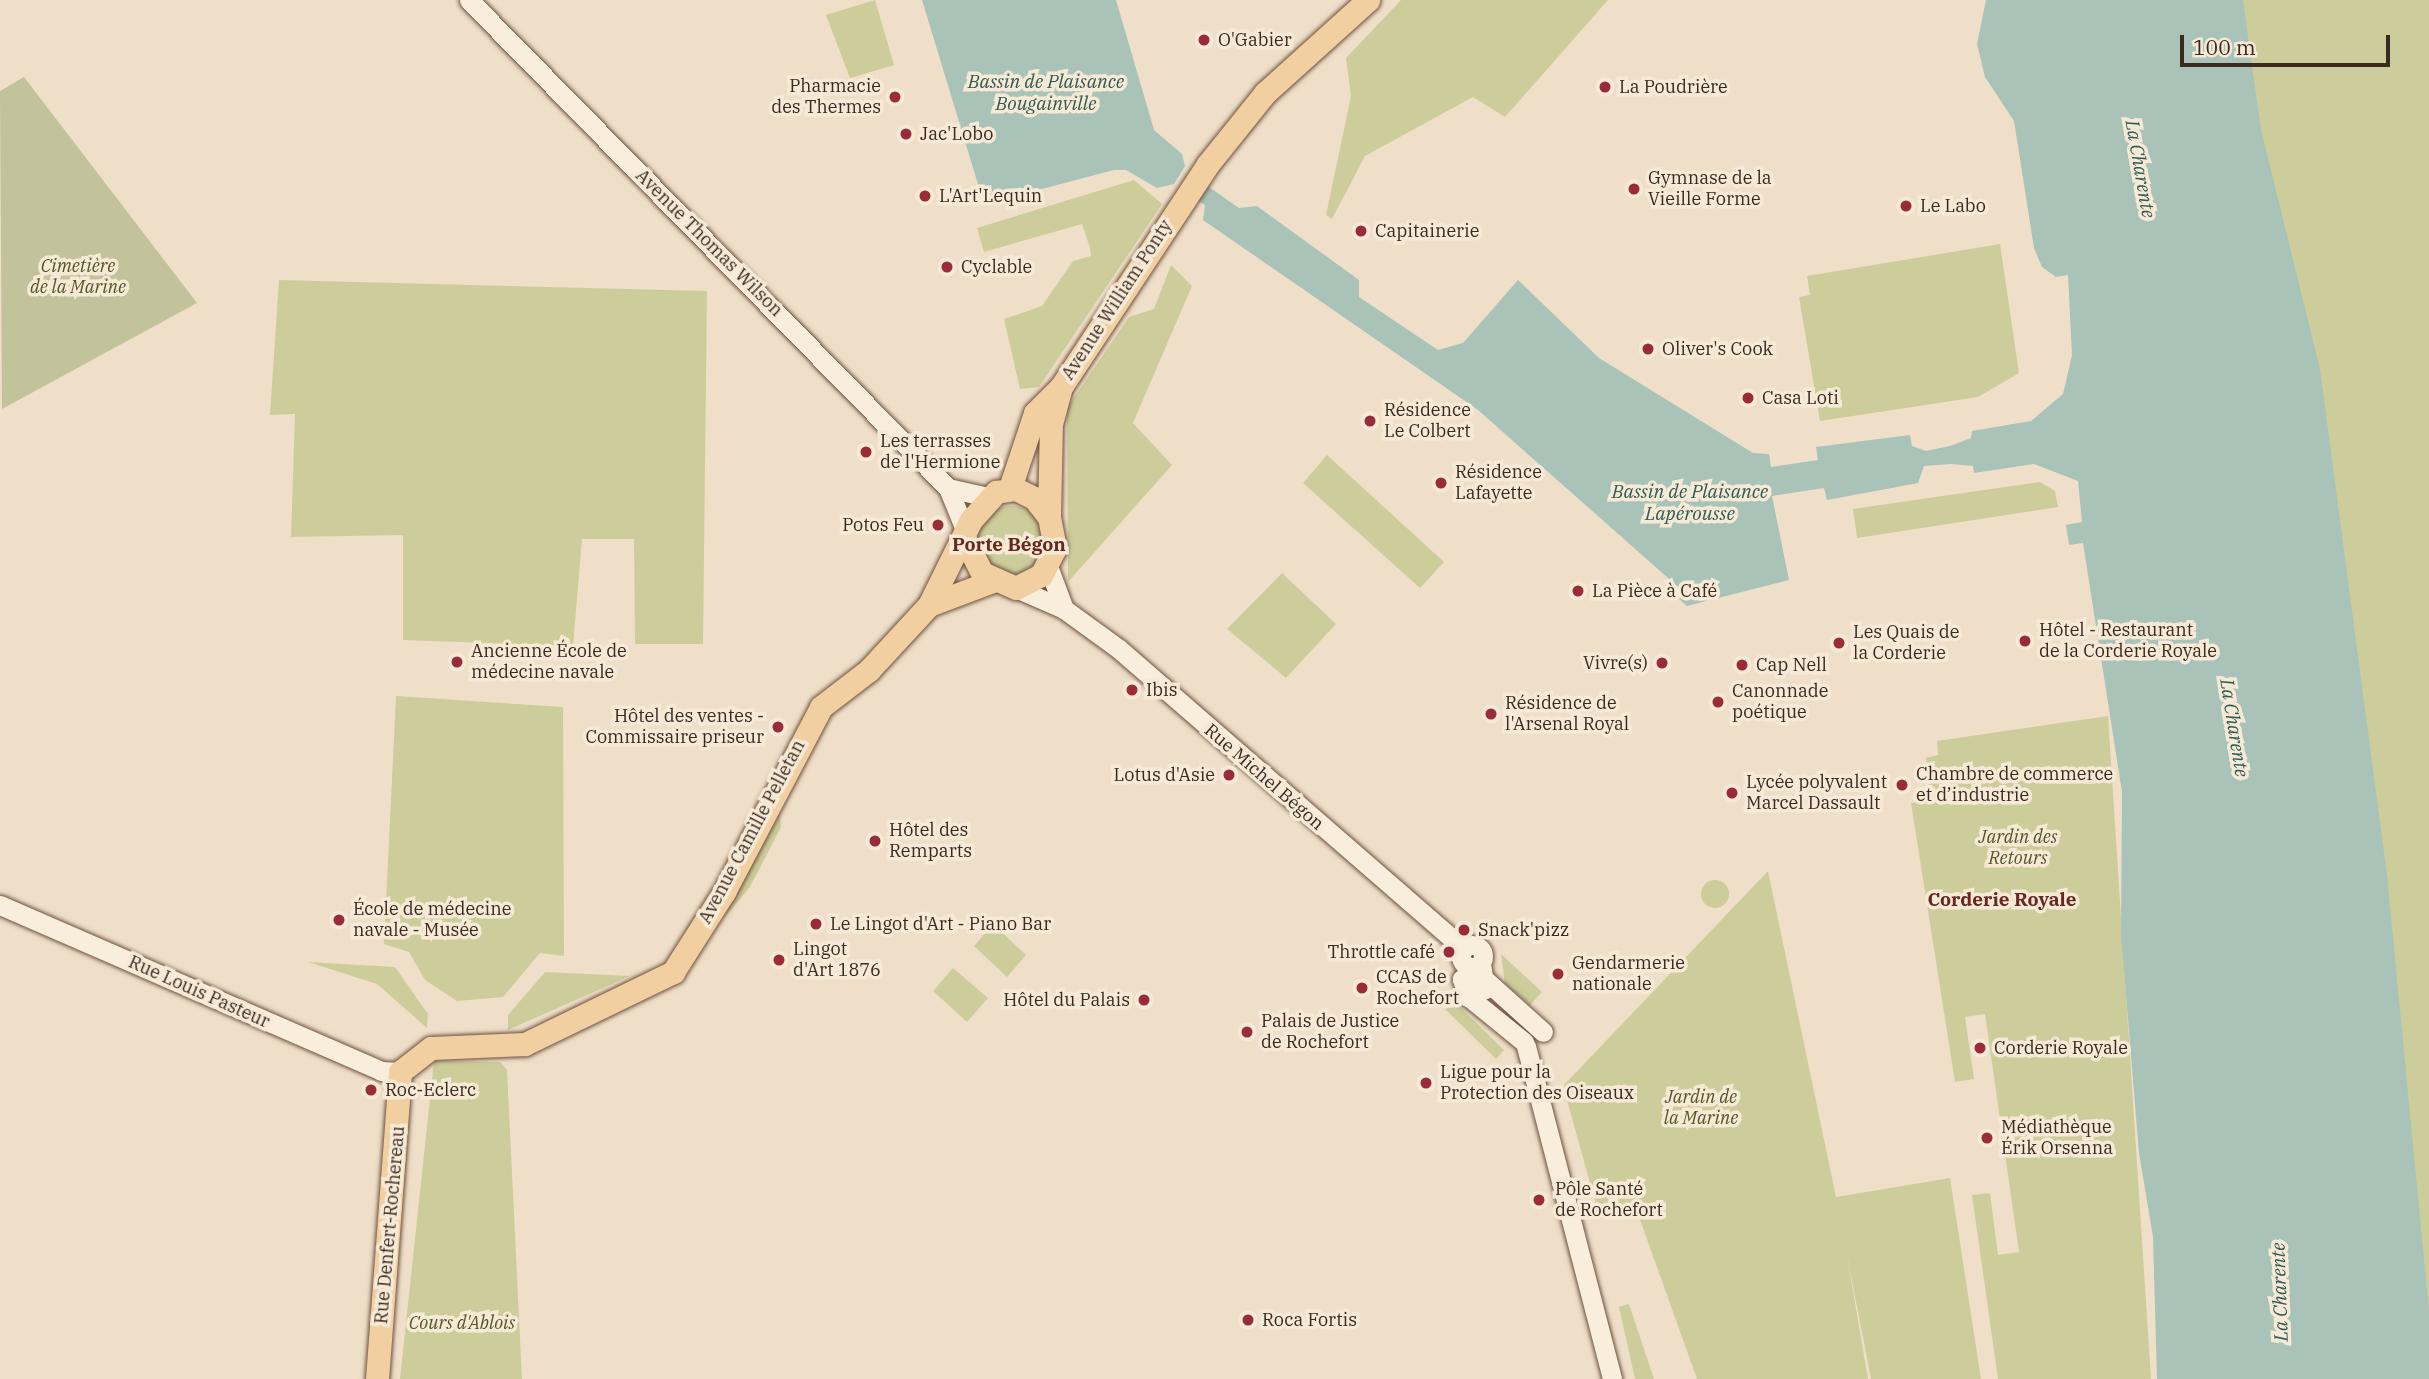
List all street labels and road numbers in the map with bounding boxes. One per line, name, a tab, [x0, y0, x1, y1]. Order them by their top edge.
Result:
street label: Avenue Thomas Wilson	[631, 165, 787, 321]
street label: Avenue William Ponty	[1057, 216, 1177, 384]
street label: Rue Michel Bégon	[1200, 719, 1328, 835]
street label: Avenue Camille Pelletan	[694, 736, 810, 928]
street label: Rue Louis Pasteur	[125, 951, 273, 1033]
street label: Rue Denfert-Rochereau	[371, 1125, 409, 1325]

